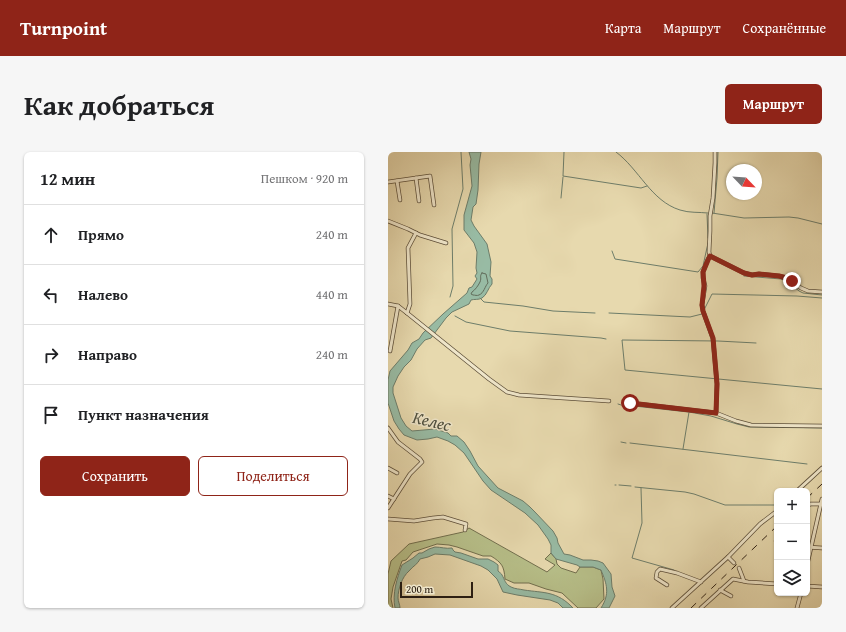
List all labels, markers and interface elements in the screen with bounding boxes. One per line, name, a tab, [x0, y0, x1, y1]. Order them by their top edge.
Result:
text: Turnpoint	[20, 14, 107, 42]
text: Карта	[605, 18, 641, 38]
text: Маршрут	[663, 18, 721, 38]
text: Сохранённые	[743, 18, 826, 38]
text: Как добраться	[24, 84, 214, 125]
button: Маршрут	[725, 84, 822, 124]
north arrow	[726, 164, 762, 200]
text: 12 мин	[40, 166, 95, 191]
text: Пешком · 920 m	[261, 169, 348, 188]
icon: ahead	[40, 224, 62, 246]
text: Прямо	[78, 224, 124, 245]
text: 240 m	[316, 225, 348, 244]
route end	[783, 272, 801, 290]
icon: left	[40, 284, 62, 306]
text: Налево	[78, 284, 128, 305]
text: 440 m	[316, 285, 348, 304]
icon: right	[40, 344, 62, 366]
text: Направо	[78, 344, 137, 365]
text: 240 m	[316, 345, 348, 364]
route start	[621, 394, 639, 412]
icon: arrive	[40, 404, 62, 426]
text: Пункт назначения	[78, 404, 209, 425]
water label: Келес	[410, 404, 454, 437]
button: Сохранить	[40, 456, 190, 496]
button: Поделиться	[198, 456, 348, 496]
map controls	[774, 488, 810, 596]
button: +	[774, 488, 810, 524]
button: −	[774, 524, 810, 560]
button: layers	[774, 560, 810, 596]
scale bar	[400, 580, 473, 599]
text: 200 m	[406, 581, 433, 597]

